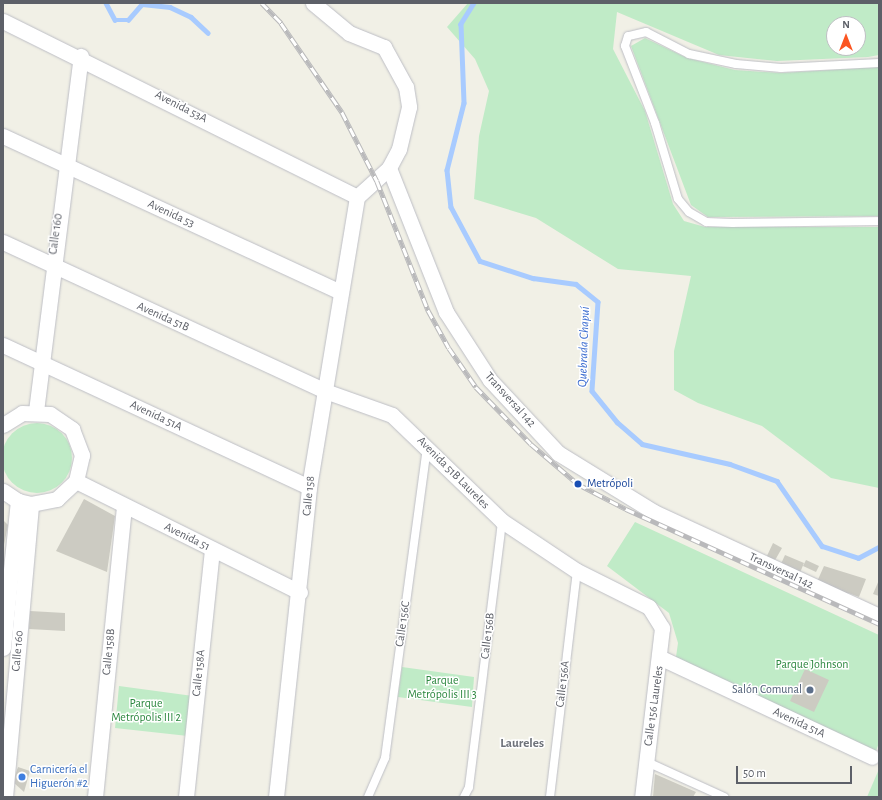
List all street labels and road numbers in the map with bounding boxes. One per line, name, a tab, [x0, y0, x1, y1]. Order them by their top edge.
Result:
street label: Avenida 53A	[152, 88, 210, 126]
street label: Avenida 53	[145, 197, 197, 231]
street label: Calle 160	[46, 213, 66, 255]
street label: Avenida 51B	[135, 299, 191, 335]
street label: Transversal 142	[481, 369, 539, 431]
street label: Avenida 51A	[128, 398, 184, 434]
street label: Avenida 51B Laureles	[414, 434, 492, 512]
street label: Calle 158	[300, 475, 318, 517]
street label: Avenida 51	[162, 520, 212, 554]
street label: Transversal 142	[746, 550, 816, 592]
street label: Calle 156C	[393, 600, 413, 648]
street label: Calle 156B	[478, 612, 498, 660]
street label: Calle 158B	[99, 628, 119, 676]
street label: Calle 160	[9, 630, 27, 672]
street label: Calle 158A	[189, 649, 209, 697]
street label: Calle 156A	[553, 660, 573, 708]
street label: Calle 156 Laureles	[641, 665, 667, 747]
street label: Avenida 51A	[771, 705, 827, 741]

